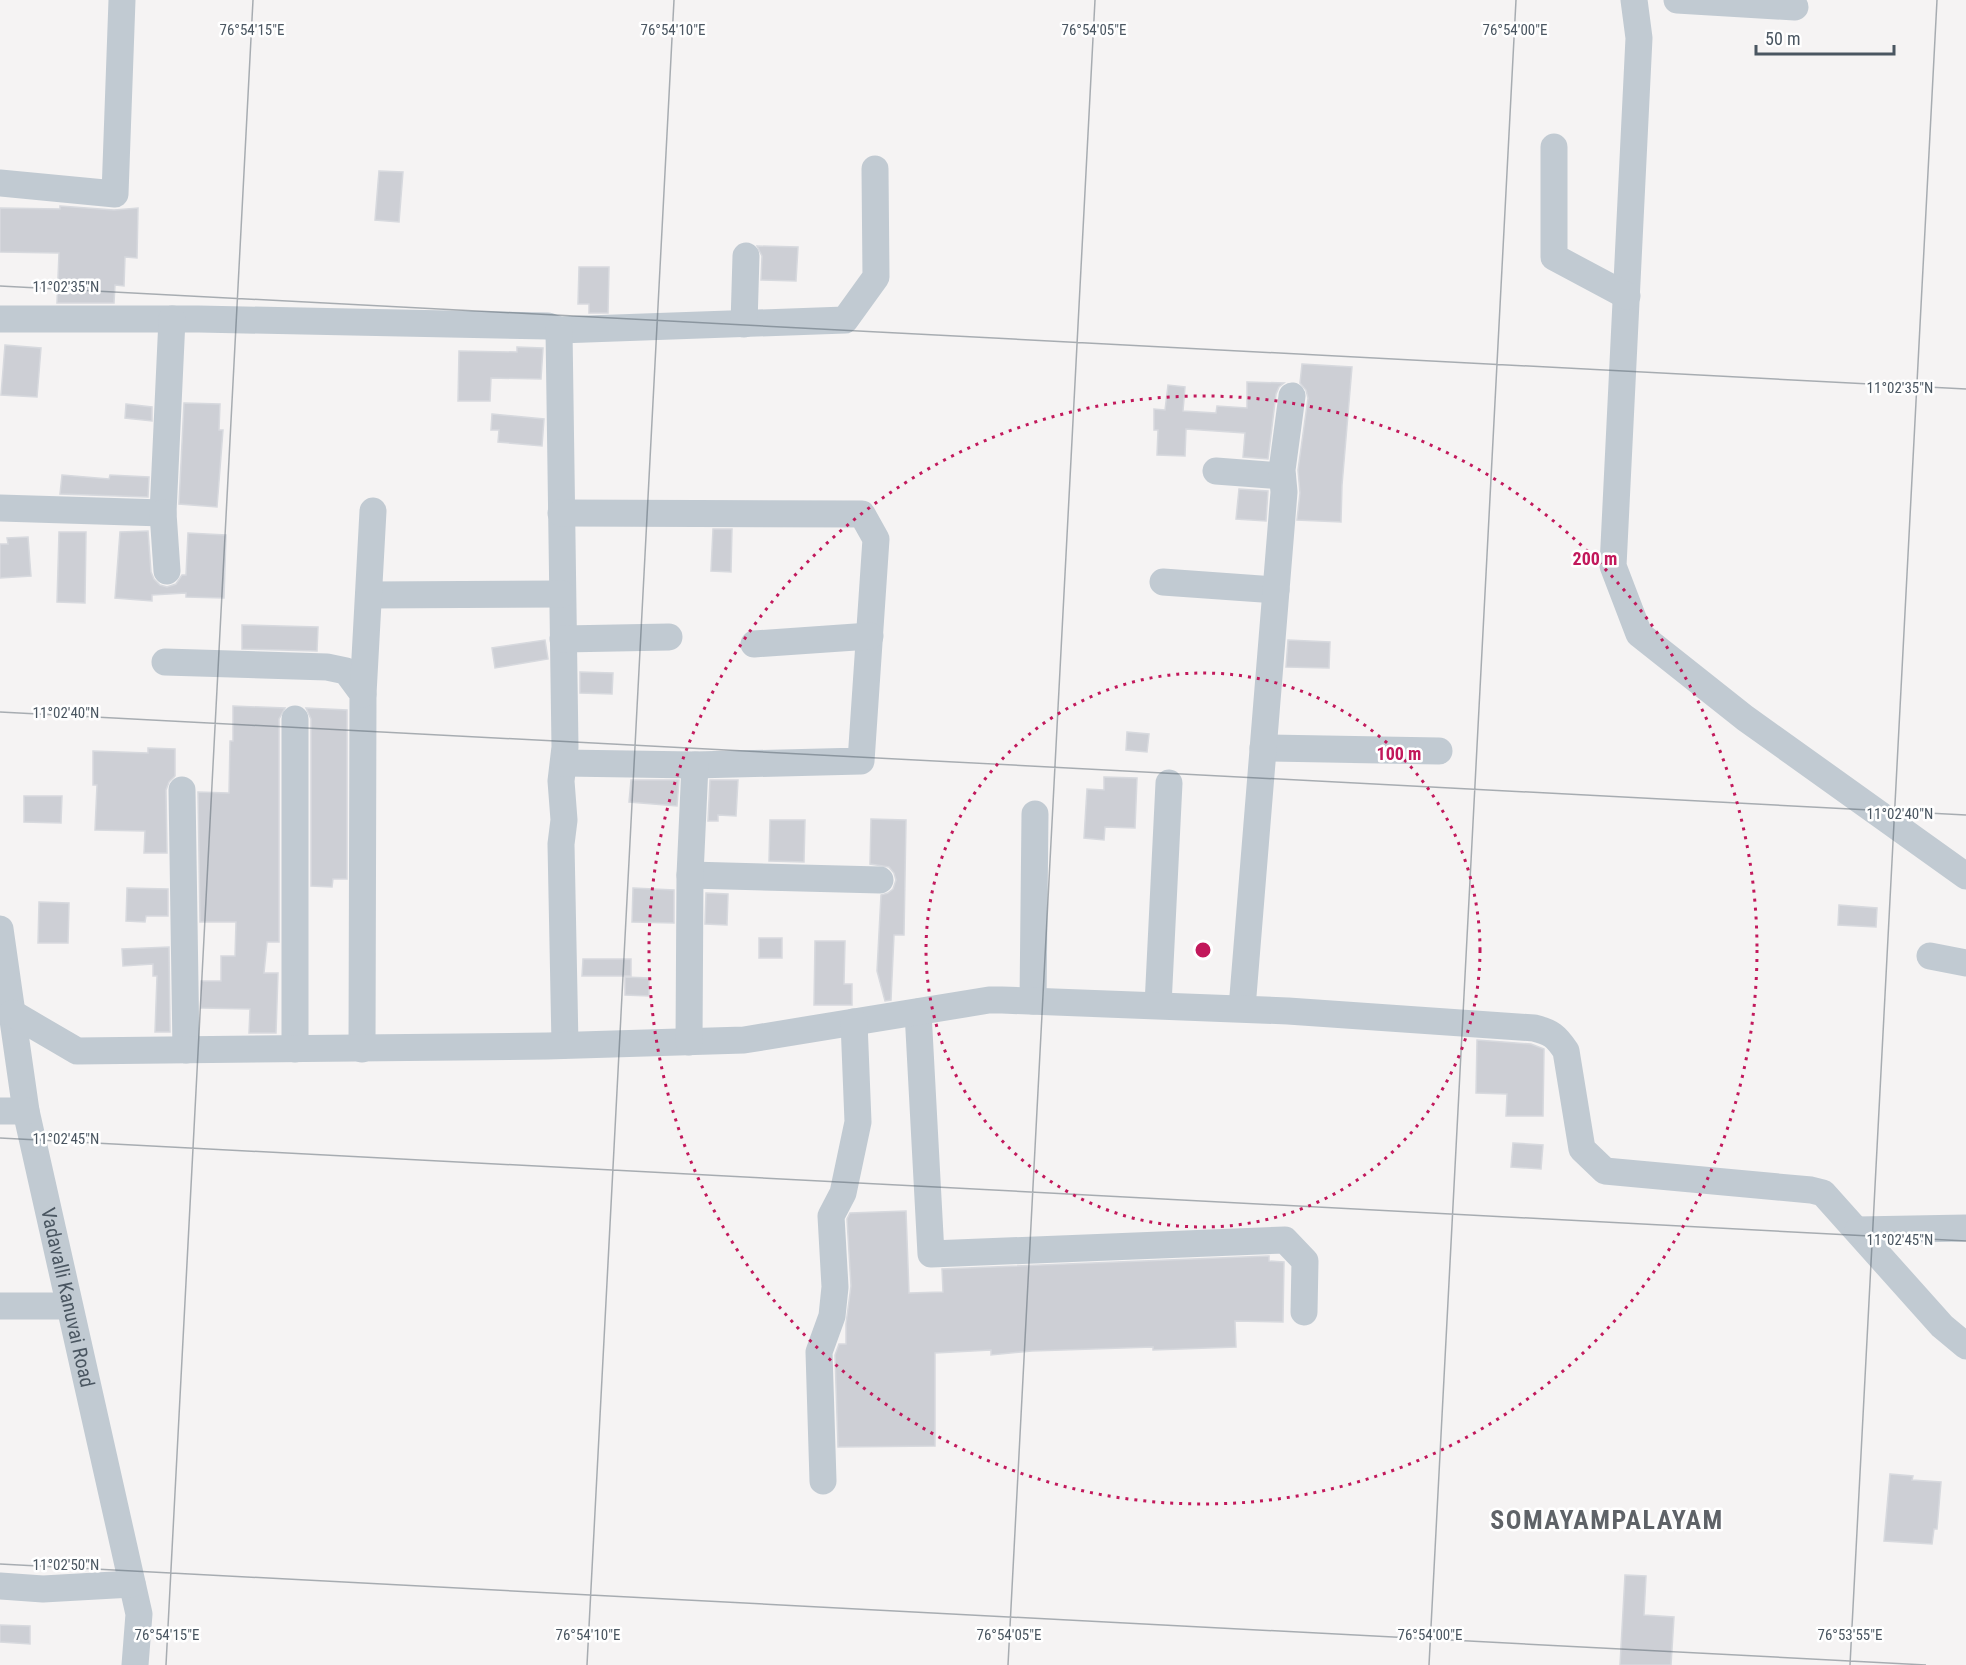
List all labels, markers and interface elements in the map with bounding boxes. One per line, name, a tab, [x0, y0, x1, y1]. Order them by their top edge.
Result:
scale bar	[1756, 18, 1894, 56]
text: 76°54'15"E	[220, 21, 284, 39]
text: 76°54'10"E	[641, 21, 705, 39]
text: 76°54'05"E	[1062, 21, 1126, 39]
text: 76°54'00"E	[1483, 21, 1547, 39]
text: 50 m	[1765, 28, 1800, 49]
text: 11°02'35"N	[33, 278, 99, 296]
text: 11°02'35"N	[1867, 379, 1933, 397]
text: 200 m	[1573, 548, 1617, 569]
text: 11°02'40"N	[33, 704, 99, 722]
text: 100 m	[1377, 743, 1421, 764]
text: 11°02'40"N	[1867, 805, 1933, 823]
centre of rings	[1193, 940, 1213, 960]
text: 11°02'45"N	[33, 1130, 99, 1148]
street label: Vadavalli Kanuvai Road	[36, 1205, 100, 1390]
text: 11°02'45"N	[1867, 1231, 1933, 1249]
district label: SOMAYAMPALAYAM	[1490, 1505, 1724, 1535]
text: 11°02'50"N	[33, 1556, 99, 1574]
text: 76°54'15"E	[135, 1626, 199, 1644]
text: 76°54'10"E	[556, 1626, 620, 1644]
text: 76°54'05"E	[977, 1626, 1041, 1644]
text: 76°54'00"E	[1398, 1626, 1462, 1644]
text: 76°53'55"E	[1818, 1626, 1882, 1644]

